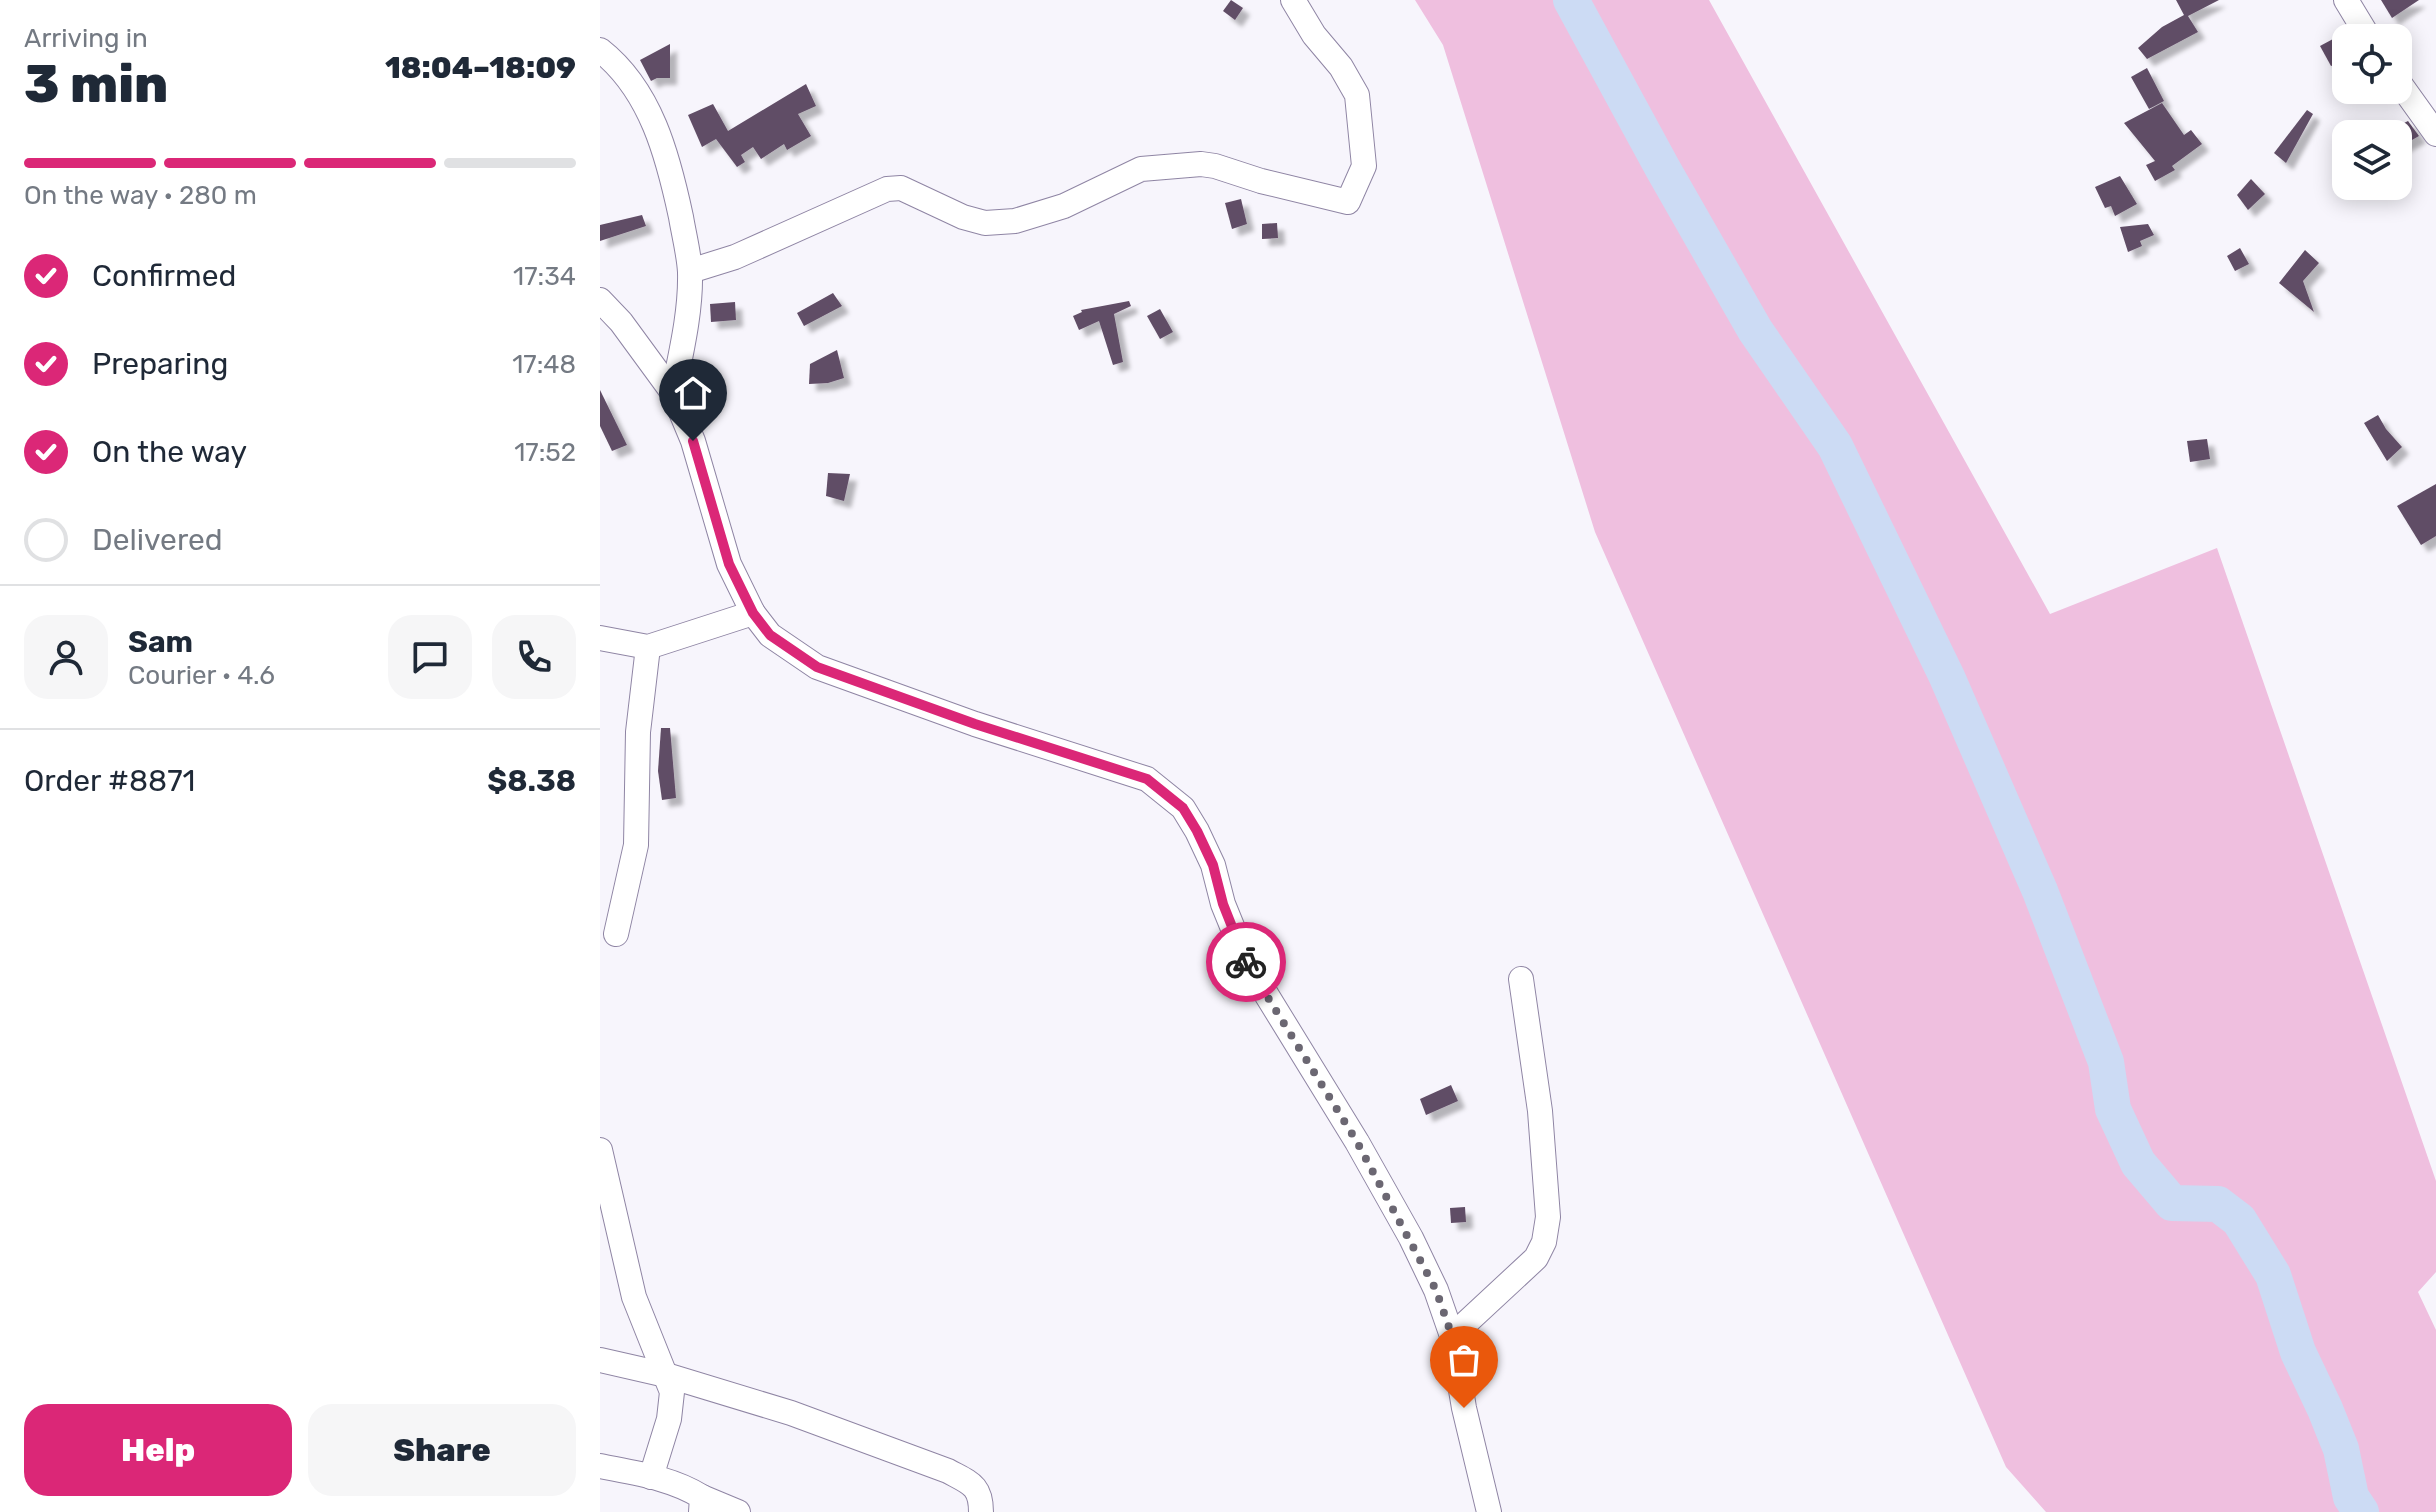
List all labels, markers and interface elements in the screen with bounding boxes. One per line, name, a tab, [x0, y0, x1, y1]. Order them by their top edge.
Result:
text: Arriving in	[24, 23, 148, 54]
map controls	[2332, 24, 2412, 200]
button: locate	[2332, 24, 2412, 104]
text: 18:04–18:09	[385, 50, 576, 86]
text: 3 min	[24, 53, 168, 115]
button: layers	[2332, 120, 2412, 200]
text: On the way · 280 m	[24, 180, 257, 211]
icon: check	[24, 254, 68, 298]
text: Confirmed	[92, 258, 236, 294]
text: 17:34	[513, 261, 576, 292]
icon: check	[24, 342, 68, 386]
text: Preparing	[92, 346, 228, 382]
text: 17:48	[512, 349, 576, 380]
pin	[659, 359, 727, 441]
icon: home	[671, 371, 715, 415]
icon: check	[24, 430, 68, 474]
text: On the way	[92, 434, 247, 470]
text: 17:52	[514, 437, 576, 468]
text: Delivered	[92, 522, 223, 558]
button: person	[24, 615, 108, 699]
button: chat	[388, 615, 472, 699]
button: phone	[492, 615, 576, 699]
text: Sam	[128, 624, 193, 660]
text: Courier · 4.6	[128, 660, 275, 691]
text: Order #8871	[24, 763, 195, 799]
text: $8.38	[487, 763, 576, 799]
courier	[1206, 922, 1286, 1002]
icon: bike	[1224, 940, 1268, 984]
pin	[1430, 1326, 1498, 1408]
icon: bag	[1442, 1338, 1486, 1382]
button: Help	[24, 1404, 292, 1496]
button: Share	[308, 1404, 576, 1496]

